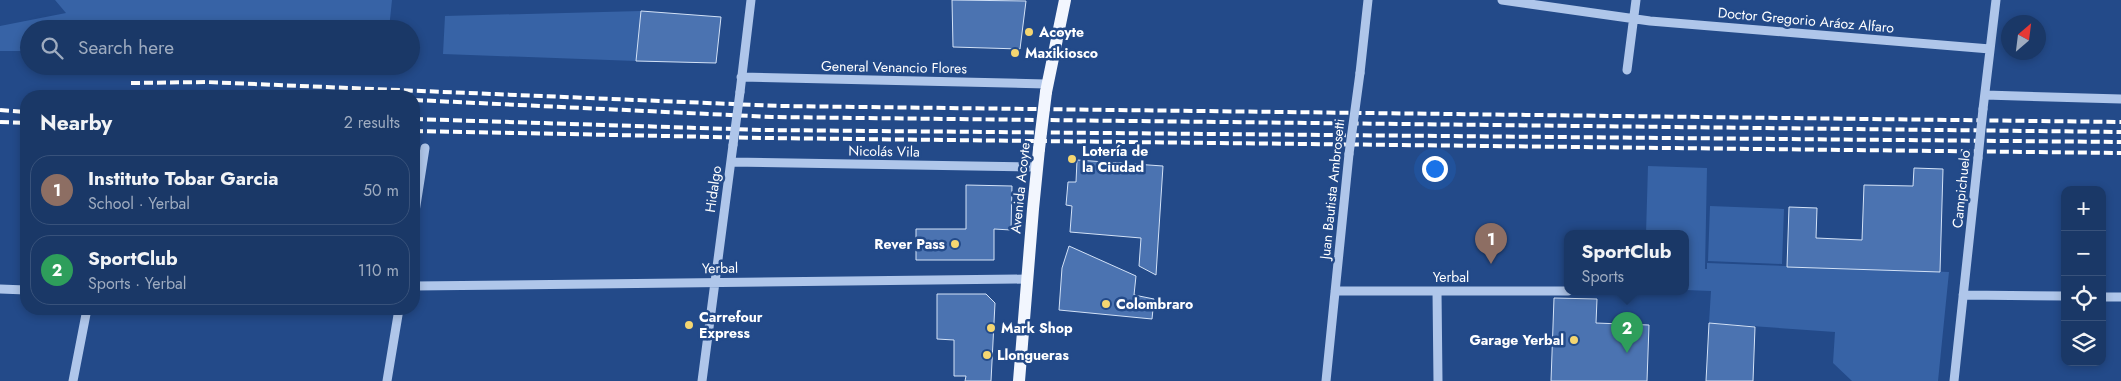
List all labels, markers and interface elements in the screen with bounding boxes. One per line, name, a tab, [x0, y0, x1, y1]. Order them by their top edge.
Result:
street label: Doctor Gregorio Aráoz Alfaro	[1717, 2, 1895, 38]
north arrow	[2001, 15, 2046, 60]
search box	[20, 20, 420, 75]
place label: Acoyte	[1038, 22, 1084, 42]
marker: Acoyte	[1023, 26, 1035, 38]
icon: search	[38, 34, 66, 62]
text: Search here	[78, 34, 174, 61]
place label: Maxikiosco	[1025, 43, 1098, 63]
marker: Maxikiosco	[1009, 47, 1021, 59]
street label: General Venancio Flores	[821, 56, 967, 78]
text: Nearby	[40, 108, 112, 138]
text: 2 results	[344, 111, 400, 134]
street label: Juan Bautista Ambrosetti	[1314, 118, 1349, 262]
street label: Nicolás Vila	[848, 140, 920, 162]
street label: Avenida Acoyte	[1005, 141, 1035, 235]
place label: Lotería de la Ciudad	[1082, 141, 1148, 177]
street label: Campichuelo	[1947, 149, 1975, 229]
marker: Lotería de la Ciudad	[1066, 153, 1078, 165]
your location	[1422, 156, 1448, 182]
street label: Hidalgo	[700, 164, 726, 214]
text: Instituto Tobar Garcia	[88, 165, 278, 192]
text: 1	[53, 179, 61, 202]
text: 50 m	[363, 179, 399, 202]
map controls	[2061, 186, 2106, 366]
button: +	[2061, 186, 2106, 231]
text: School · Yerbal	[88, 192, 190, 215]
pin: 1	[1475, 223, 1507, 264]
popup	[1564, 230, 1689, 295]
button: −	[2061, 231, 2106, 276]
place label: Rever Pass	[874, 234, 946, 254]
marker: Rever Pass	[949, 238, 961, 250]
text: SportClub	[1582, 238, 1671, 265]
text: SportClub	[88, 245, 178, 272]
street label: Yerbal	[702, 258, 738, 278]
text: 2	[52, 259, 62, 282]
text: 110 m	[358, 259, 399, 282]
text: Sports	[1582, 265, 1624, 288]
street label: Yerbal	[1433, 267, 1469, 287]
text: Sports · Yerbal	[88, 272, 186, 295]
button: locate	[2061, 276, 2106, 321]
place label: Colombraro	[1116, 294, 1193, 314]
marker: Colombraro	[1100, 298, 1112, 310]
place label: Carrefour Express	[699, 307, 763, 343]
pin: 2	[1611, 312, 1643, 353]
place label: Mark Shop	[1001, 318, 1073, 338]
marker: Carrefour Express	[683, 319, 695, 331]
button: layers	[2061, 321, 2106, 366]
marker: Mark Shop	[985, 322, 997, 334]
place label: Garage Yerbal	[1469, 330, 1564, 350]
marker: Garage Yerbal	[1568, 334, 1580, 346]
place label: Llongueras	[997, 345, 1069, 365]
marker: Llongueras	[981, 349, 993, 361]

